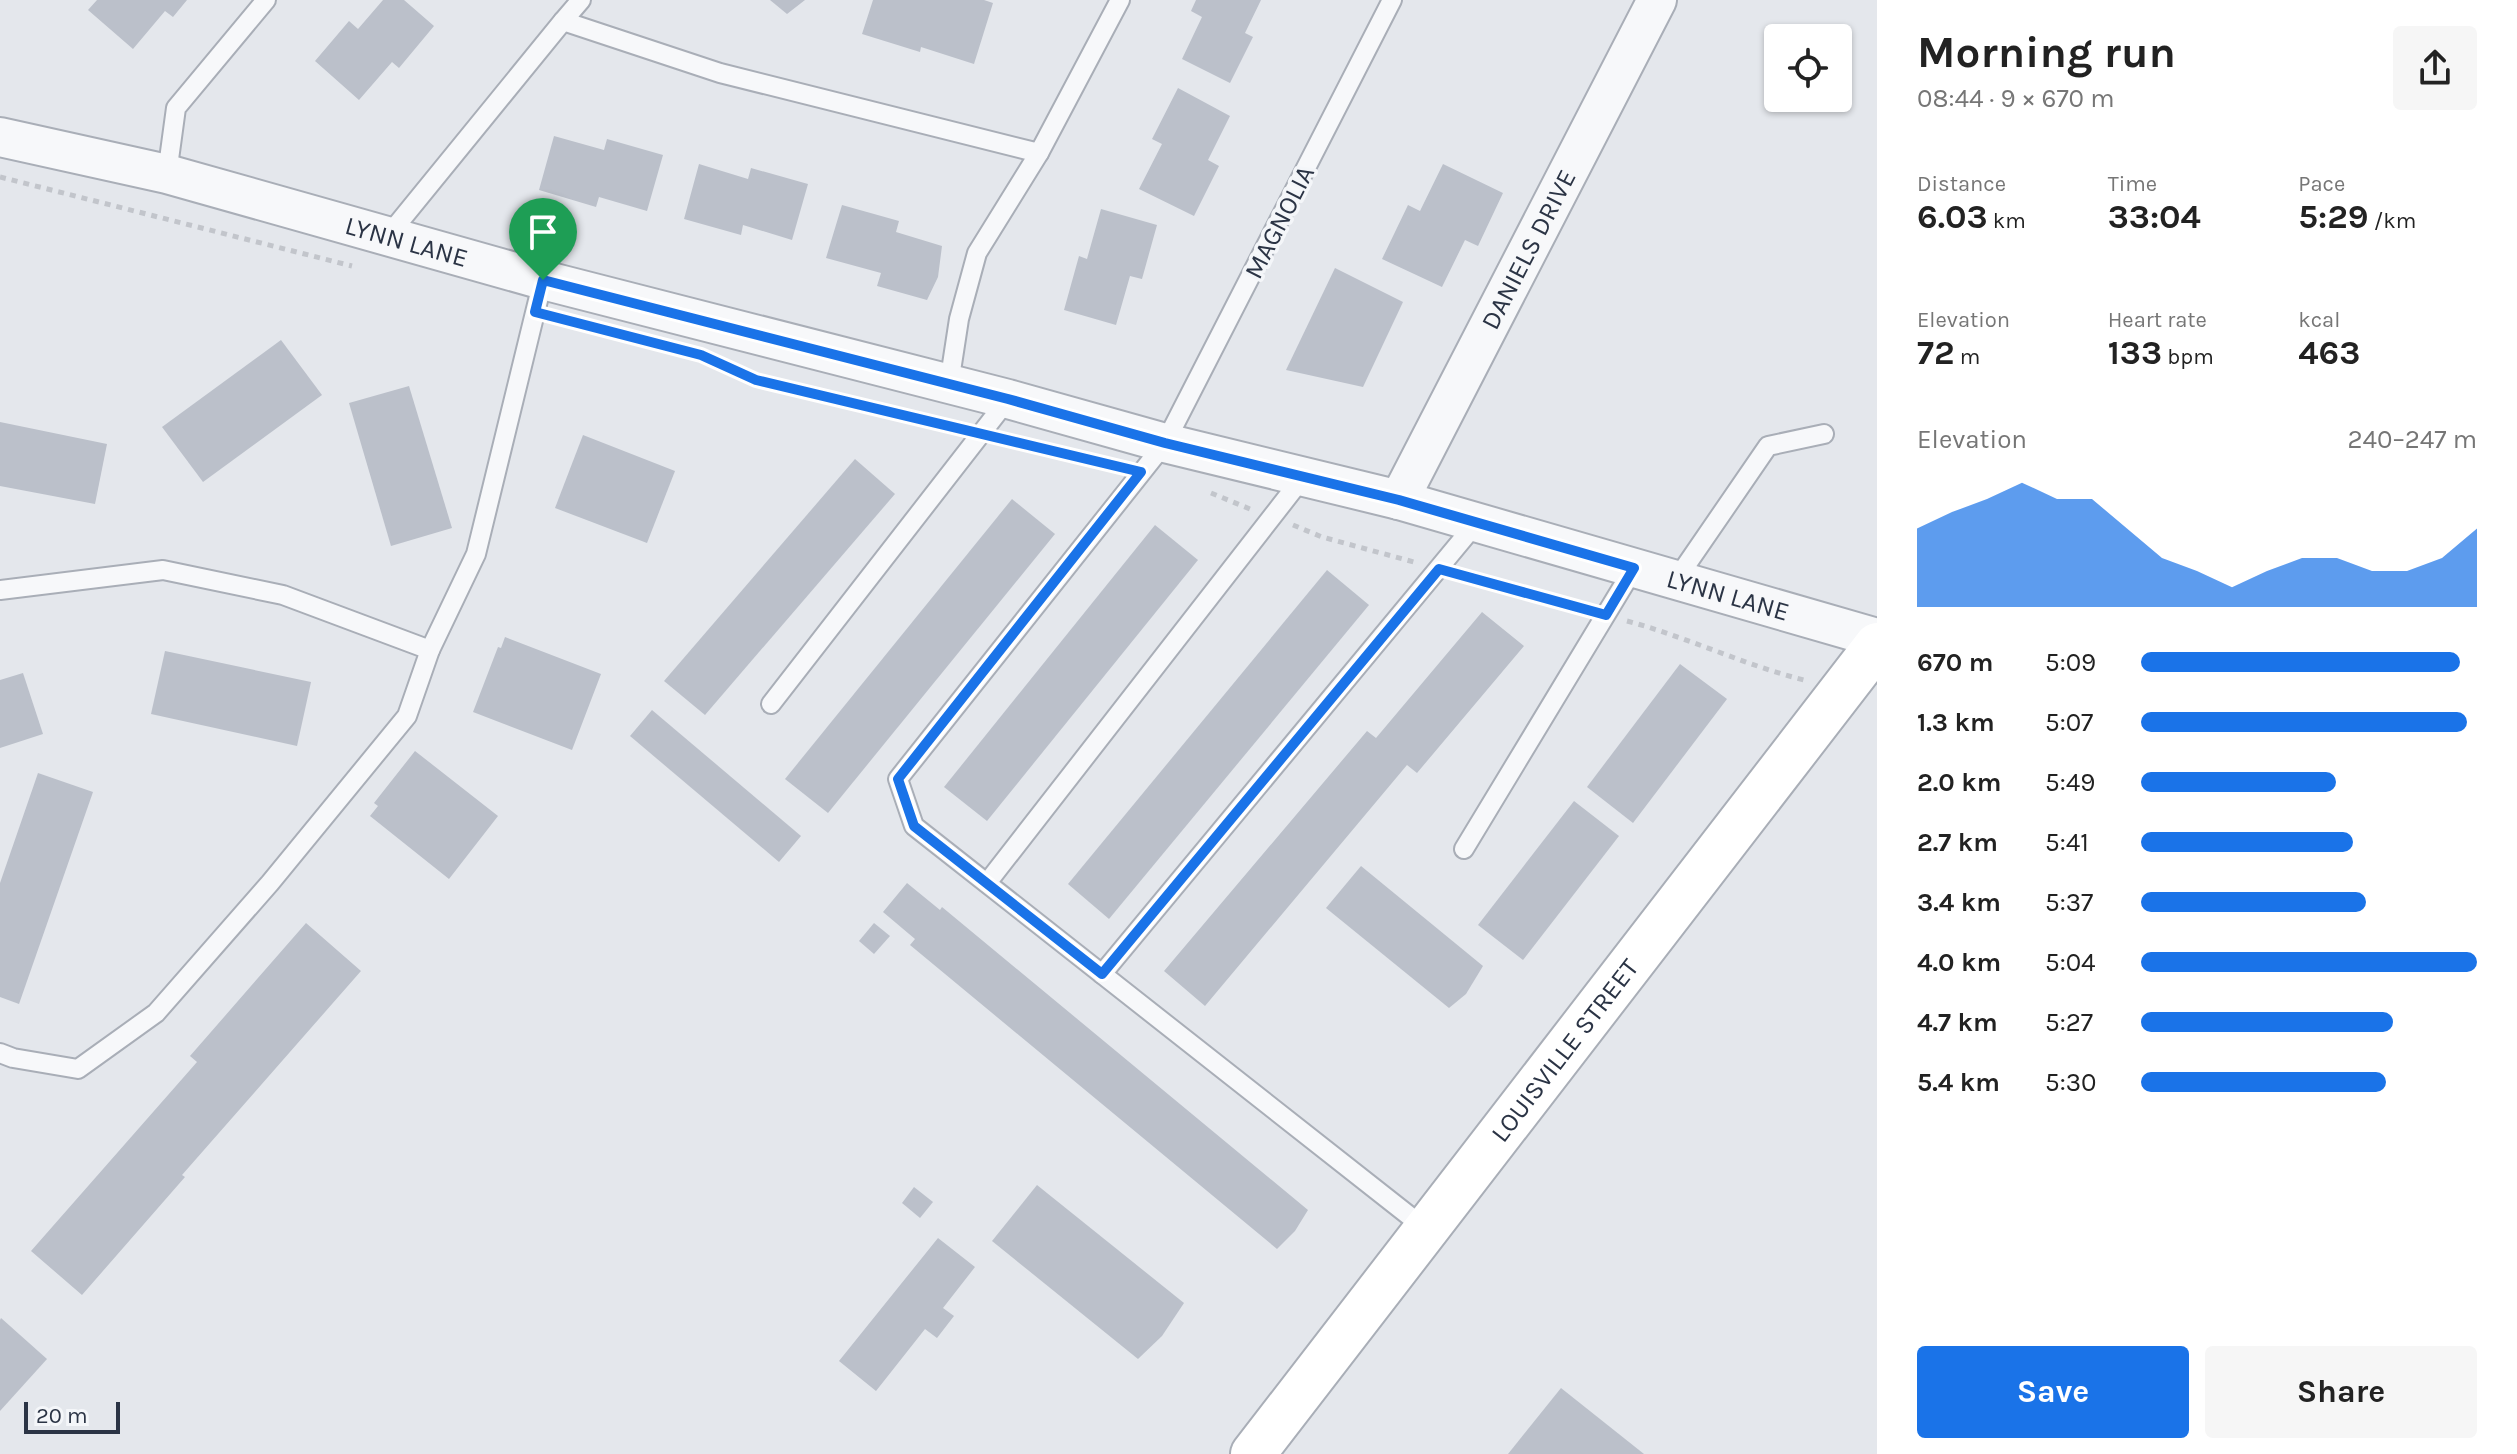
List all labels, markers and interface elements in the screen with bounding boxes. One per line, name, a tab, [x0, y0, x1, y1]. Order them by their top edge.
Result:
map controls	[1764, 24, 1852, 112]
button: locate	[1764, 24, 1852, 112]
button: share	[2393, 26, 2477, 110]
text: Morning run	[1917, 27, 2176, 78]
text: 08:44 · 9 × 670 m	[1917, 83, 2115, 114]
street label: MAGNOLIA	[1238, 161, 1321, 284]
street label: DANIELS DRIVE	[1475, 165, 1583, 335]
text: Distance	[1917, 171, 2006, 197]
text: Time	[2108, 171, 2157, 197]
text: Pace	[2298, 171, 2345, 197]
text: 6.03	[1917, 197, 1988, 237]
text: 33:04	[2108, 197, 2201, 237]
text: 5:29	[2298, 197, 2369, 237]
pin	[509, 198, 577, 280]
text: km	[1988, 208, 2026, 234]
text: /km	[2369, 208, 2416, 234]
street label: LYNN LANE	[342, 210, 471, 274]
icon: arrive	[521, 210, 565, 254]
text: Elevation	[1917, 307, 2010, 333]
text: Heart rate	[2108, 307, 2207, 333]
text: kcal	[2298, 307, 2340, 333]
text: 72	[1917, 333, 1955, 373]
text: 133	[2108, 333, 2162, 373]
text: 463	[2298, 333, 2360, 373]
text: m	[1955, 344, 1980, 370]
text: bpm	[2162, 344, 2214, 370]
text: Elevation	[1917, 424, 2027, 455]
text: 240–247 m	[2347, 424, 2477, 455]
street label: LYNN LANE	[1663, 563, 1793, 628]
text: 670 m	[1917, 647, 1993, 678]
text: 5:09	[2045, 647, 2096, 678]
text: 1.3 km	[1917, 707, 1995, 738]
text: 5:07	[2045, 707, 2093, 738]
text: 2.0 km	[1917, 767, 2001, 798]
text: 5:49	[2045, 767, 2095, 798]
text: 2.7 km	[1917, 827, 1998, 858]
text: 5:41	[2045, 827, 2089, 858]
text: 3.4 km	[1917, 887, 2001, 918]
text: 5:37	[2045, 887, 2093, 918]
text: 4.0 km	[1917, 947, 2001, 978]
text: 5:04	[2045, 947, 2096, 978]
street label: LOUISVILLE STREET	[1485, 953, 1645, 1148]
text: 4.7 km	[1917, 1007, 1998, 1038]
text: 5:27	[2045, 1007, 2093, 1038]
text: 5.4 km	[1917, 1067, 2000, 1098]
text: 5:30	[2045, 1067, 2096, 1098]
button: Save	[1917, 1346, 2189, 1438]
button: Share	[2205, 1346, 2477, 1438]
scale bar	[24, 1398, 120, 1434]
text: 20 m	[36, 1403, 88, 1429]

